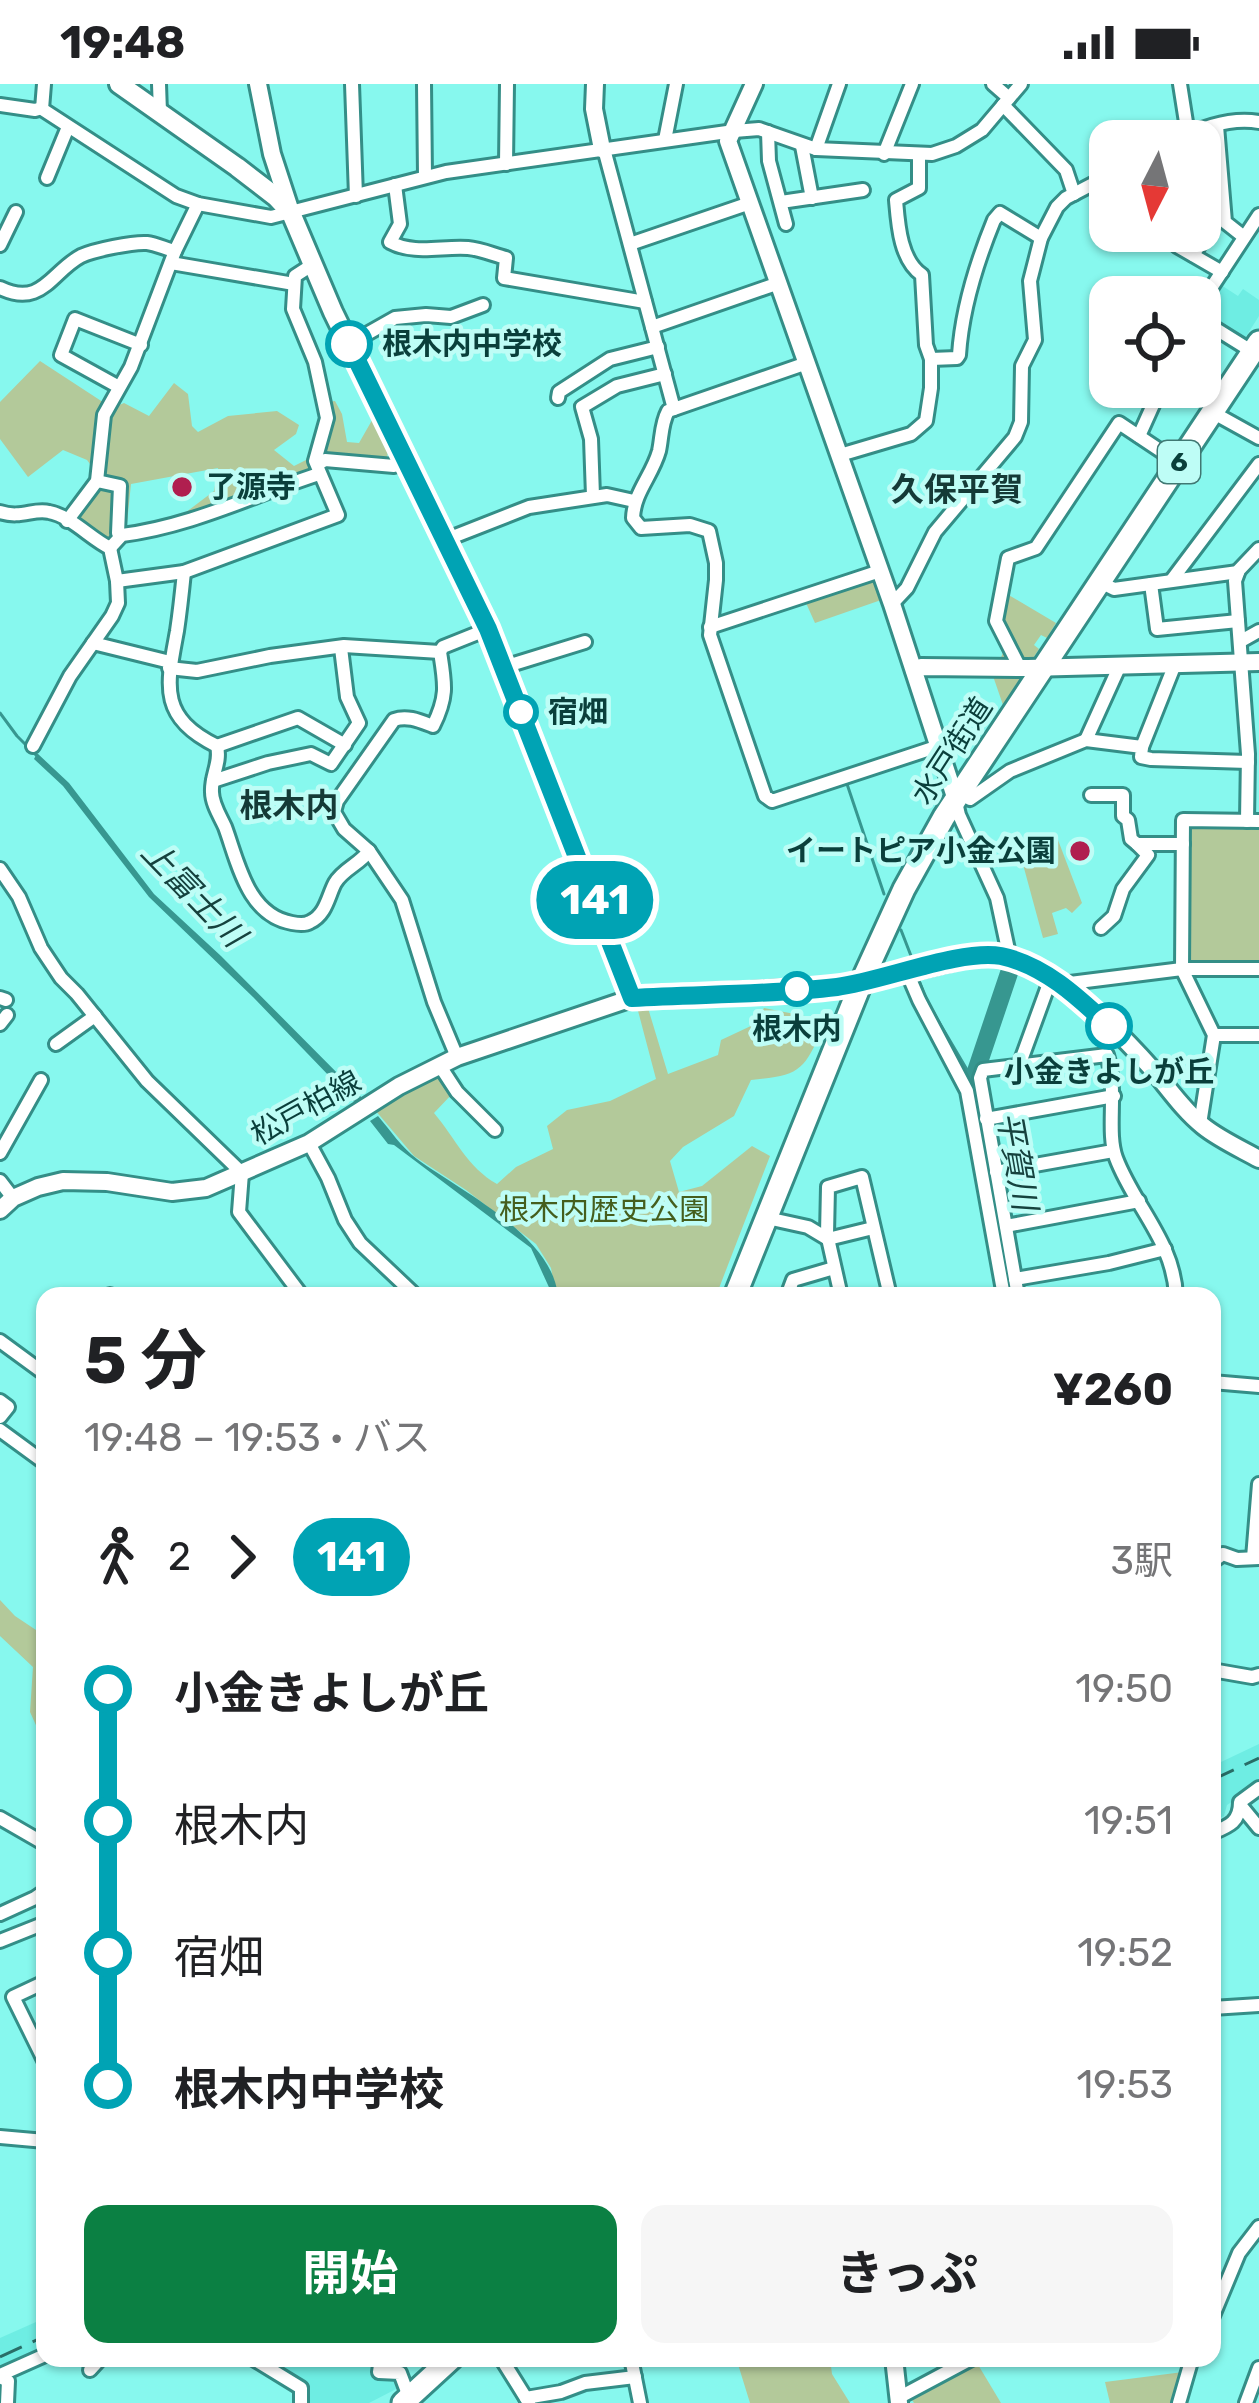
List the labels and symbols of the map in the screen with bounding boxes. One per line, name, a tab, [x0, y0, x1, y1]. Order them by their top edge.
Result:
north arrow	[1089, 120, 1221, 252]
marker: 根木内中学校	[327, 322, 371, 366]
place label: 根木内中学校	[382, 326, 562, 362]
road number: 6	[1158, 441, 1200, 483]
place label: 了源寺	[206, 469, 296, 505]
district label: 久保平賀	[891, 470, 1023, 509]
marker: 了源寺	[169, 474, 195, 500]
street label: 水戸街道	[904, 691, 1000, 811]
place label: 宿畑	[548, 694, 608, 730]
marker: 宿畑	[505, 696, 537, 728]
district label: 根木内	[240, 786, 339, 825]
water label: 上富士川	[134, 832, 256, 957]
place label: イートピア小金公園	[786, 833, 1056, 869]
marker: イートピア小金公園	[1067, 838, 1093, 864]
line badge: 141	[526, 861, 664, 939]
marker: 根木内	[781, 973, 813, 1005]
marker: 小金きよしが丘	[1087, 1004, 1131, 1048]
place label: 根木内	[752, 1011, 842, 1047]
place label: 小金きよしが丘	[1004, 1054, 1214, 1090]
street label: 松戸柏線	[245, 1063, 367, 1153]
water label: 平賀川	[990, 1109, 1046, 1216]
park label: 根木内歴史公園	[499, 1192, 709, 1228]

